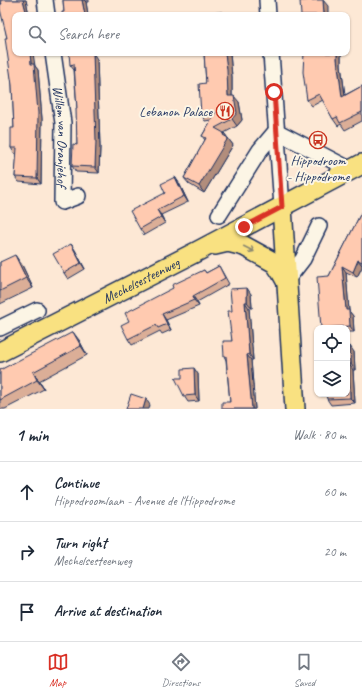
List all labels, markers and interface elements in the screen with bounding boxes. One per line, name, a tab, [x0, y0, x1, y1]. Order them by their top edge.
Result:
search box	[12, 12, 350, 56]
icon: search	[26, 23, 48, 45]
text: Search here	[58, 25, 119, 44]
route start	[265, 83, 283, 101]
street label: Willem van Oranjehof	[49, 85, 72, 190]
restaurant icon: Lebanon Palace	[215, 101, 235, 121]
place label: Lebanon Palace	[139, 103, 213, 120]
bus stop icon: Hippodroom - Hippodrome	[308, 130, 328, 150]
place label: Hippodroom - Hippodrome	[287, 152, 351, 185]
route end	[235, 218, 253, 236]
one-way arrow	[242, 246, 254, 253]
street label: Mechelsesteenweg	[99, 253, 183, 307]
map controls	[314, 325, 350, 397]
button: locate	[314, 325, 350, 361]
button: layers	[314, 361, 350, 397]
text: 1 min	[16, 425, 49, 446]
text: Walk · 80 m	[293, 427, 346, 443]
text: Continue	[54, 474, 99, 493]
icon: ahead	[16, 481, 38, 503]
text: 60 m	[324, 484, 346, 500]
text: Hippodroomlaan - Avenue de l'Hippodrome	[54, 493, 234, 509]
text: Turn right	[54, 534, 107, 553]
icon: right	[16, 541, 38, 563]
text: 20 m	[324, 544, 346, 560]
text: Mechelsesteenweg	[54, 553, 132, 569]
icon: arrive	[16, 601, 38, 623]
text: Arrive at destination	[54, 602, 161, 621]
tab: Map	[47, 651, 69, 689]
tab: Directions	[162, 651, 200, 689]
tab: Saved	[293, 651, 315, 689]

